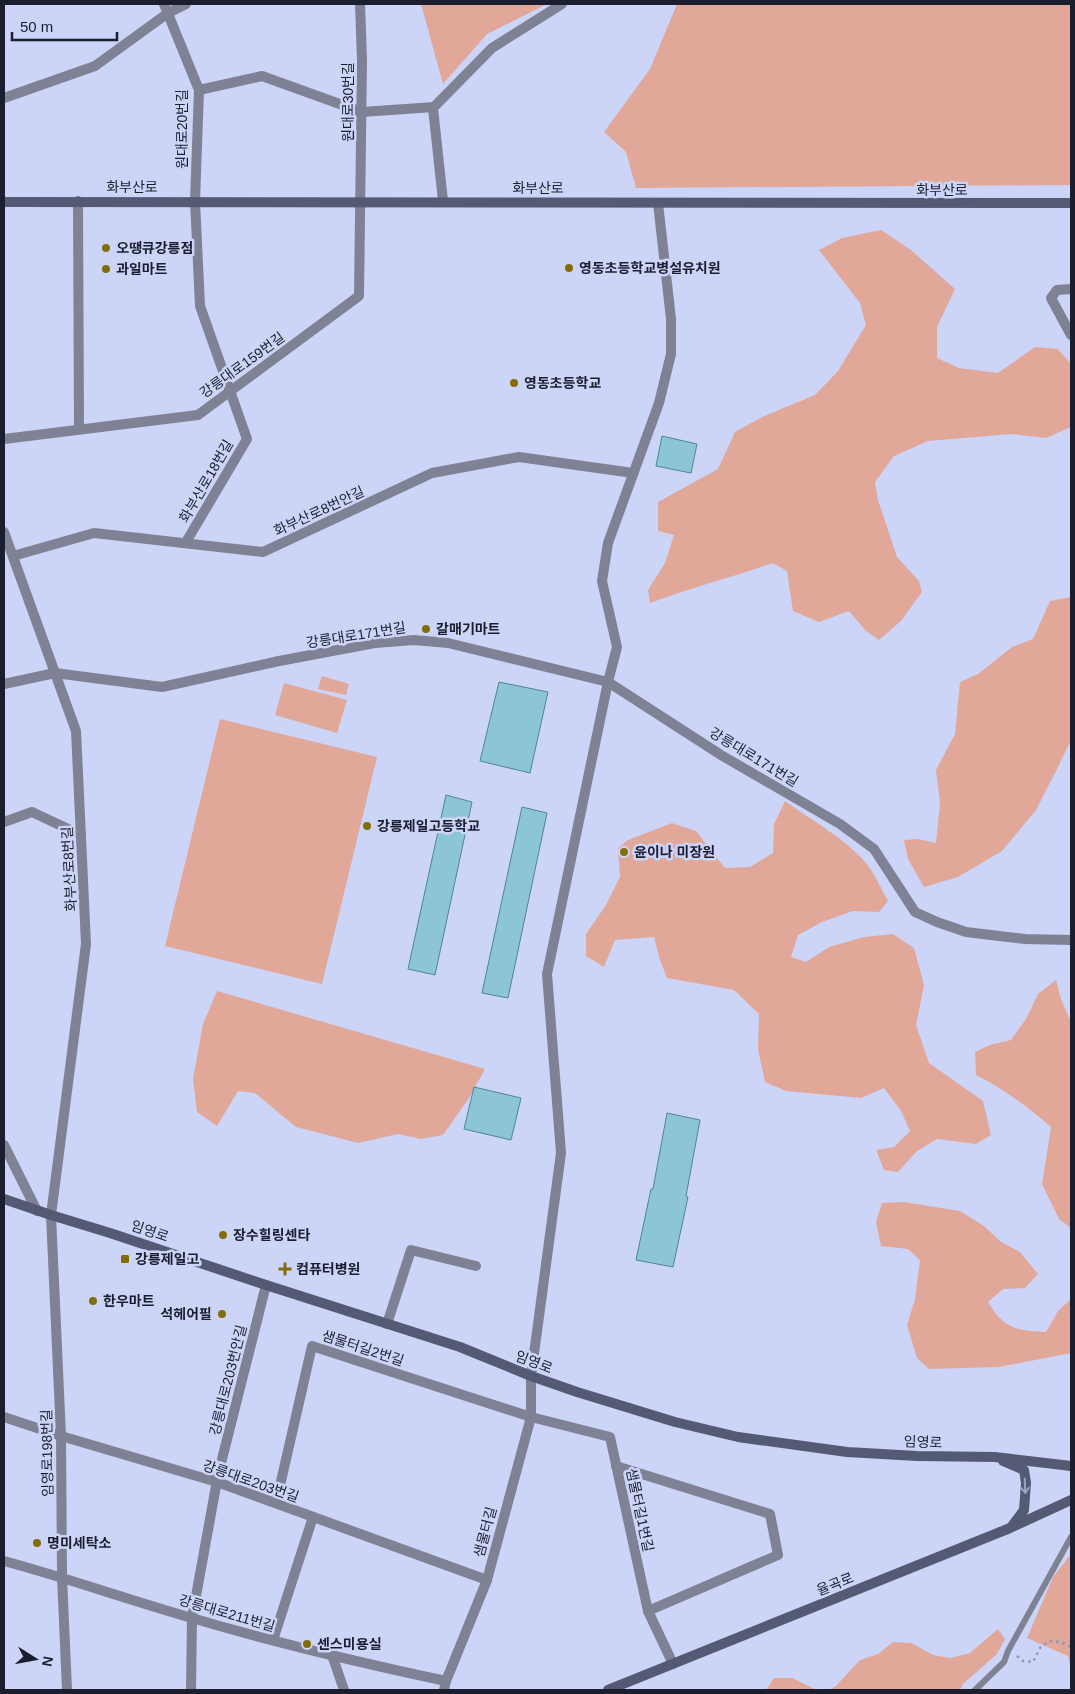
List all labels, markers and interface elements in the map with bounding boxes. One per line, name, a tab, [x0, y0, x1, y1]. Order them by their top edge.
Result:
scale bar	[12, 10, 118, 42]
text: 50 m	[20, 18, 53, 35]
street label: 원대로30번길	[340, 62, 356, 142]
street label: 원대로20번길	[174, 89, 190, 169]
street label: 화부산로	[106, 179, 158, 195]
street label: 화부산로	[512, 180, 564, 196]
street label: 화부산로	[916, 182, 968, 198]
place label: 오땡큐강릉점	[116, 240, 193, 256]
marker: 오땡큐강릉점	[100, 242, 112, 254]
place label: 영동초등학교병설유치원	[579, 260, 721, 276]
place label: 과일마트	[116, 261, 168, 277]
marker: 영동초등학교병설유치원	[563, 262, 575, 274]
marker: 과일마트	[100, 263, 112, 275]
street label: 강릉대로159번길	[197, 329, 287, 401]
place label: 영동초등학교	[524, 375, 601, 391]
marker: 영동초등학교	[508, 377, 520, 389]
street label: 화부산로18번길	[176, 437, 236, 525]
street label: 화부산로8번안길	[271, 483, 367, 539]
street label: 강릉대로171번길	[305, 619, 407, 651]
place label: 갈매기마트	[436, 621, 501, 637]
marker: 갈매기마트	[420, 623, 432, 635]
street label: 강릉대로171번길	[707, 724, 801, 790]
place label: 강릉제일고등학교	[377, 818, 480, 834]
marker: 강릉제일고등학교	[361, 820, 373, 832]
street label: 화부산로8번길	[59, 826, 79, 912]
place label: 윤이나 미장원	[634, 844, 715, 860]
marker: 윤이나 미장원	[618, 846, 630, 858]
street label: 임영로	[129, 1217, 171, 1245]
place label: 장수힐링센타	[233, 1227, 310, 1243]
marker: 장수힐링센타	[217, 1229, 229, 1241]
place label: 강릉제일고	[135, 1251, 200, 1267]
marker: 강릉제일고	[119, 1253, 131, 1265]
place label: 컴퓨터병원	[296, 1261, 360, 1277]
marker: 컴퓨터병원	[278, 1262, 292, 1276]
place label: 한우마트	[103, 1293, 155, 1309]
marker: 한우마트	[87, 1295, 99, 1307]
place label: 석헤어필	[160, 1306, 212, 1322]
marker: 석헤어필	[216, 1308, 228, 1320]
street label: 강릉대로203번안길	[207, 1323, 249, 1437]
street label: 샘물터길2번길	[320, 1327, 406, 1369]
street label: 임영로	[513, 1348, 555, 1376]
street label: 임영로198번길	[38, 1409, 56, 1497]
street label: 임영로	[903, 1433, 943, 1451]
street label: 강릉대로203번길	[201, 1457, 301, 1505]
street label: 샘물터길1번길	[623, 1467, 657, 1553]
one-way arrow	[1020, 1477, 1030, 1493]
street label: 샘물터길	[471, 1505, 499, 1559]
place label: 명미세탁소	[47, 1535, 112, 1551]
marker: 명미세탁소	[31, 1537, 43, 1549]
street label: 율곡로	[814, 1569, 856, 1599]
street label: 강릉대로211번길	[177, 1592, 277, 1634]
north arrow	[10, 1634, 60, 1684]
place label: 센스미용실	[317, 1636, 381, 1652]
marker: 센스미용실	[301, 1638, 313, 1650]
text: N	[39, 1655, 57, 1668]

